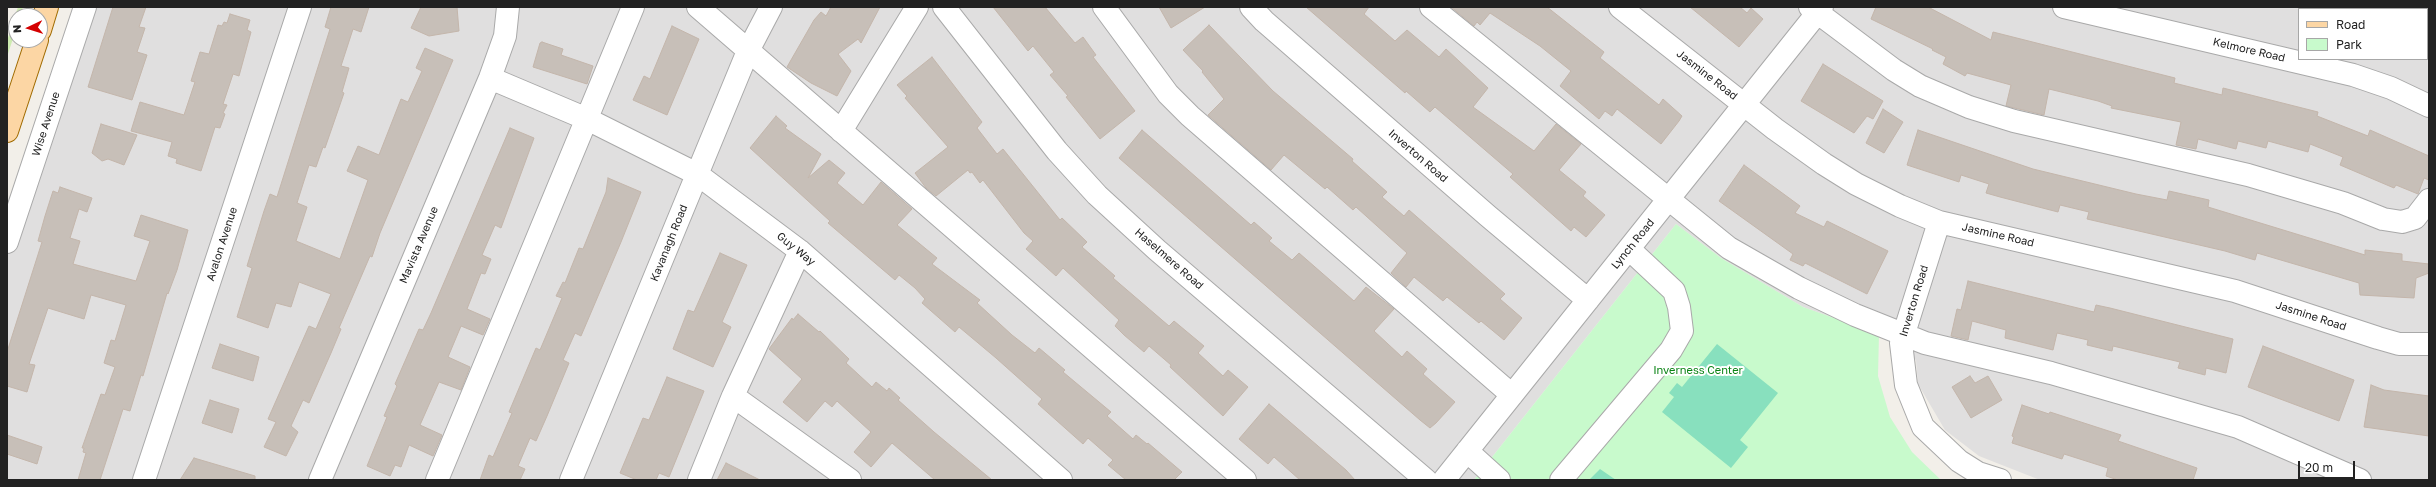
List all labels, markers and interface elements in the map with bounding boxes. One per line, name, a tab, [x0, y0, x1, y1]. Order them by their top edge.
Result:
north arrow	[8, 8, 48, 48]
legend	[2298, 8, 2428, 60]
text: Road	[2336, 17, 2365, 32]
text: N	[10, 24, 23, 33]
street label: Kelmore Road	[2212, 35, 2286, 65]
text: Park	[2336, 37, 2362, 52]
street label: Jasmine Road	[1674, 47, 1740, 103]
street label: Wise Avenue	[29, 90, 63, 158]
street label: Inverton Road	[1386, 127, 1450, 185]
street label: Kavanagh Road	[648, 203, 690, 283]
street label: Mavista Avenue	[397, 204, 441, 286]
street label: Avalon Avenue	[204, 205, 240, 283]
street label: Lynch Road	[1609, 216, 1657, 272]
street label: Jasmine Road	[1961, 220, 2035, 250]
street label: Haselmere Road	[1132, 226, 1206, 292]
street label: Guy Way	[774, 230, 818, 268]
street label: Inverton Road	[1897, 264, 1931, 338]
street label: Jasmine Road	[2274, 298, 2348, 334]
park label: Inverness Center	[1653, 364, 1743, 378]
scale bar	[2300, 453, 2357, 479]
text: 20 m	[2305, 460, 2333, 475]

